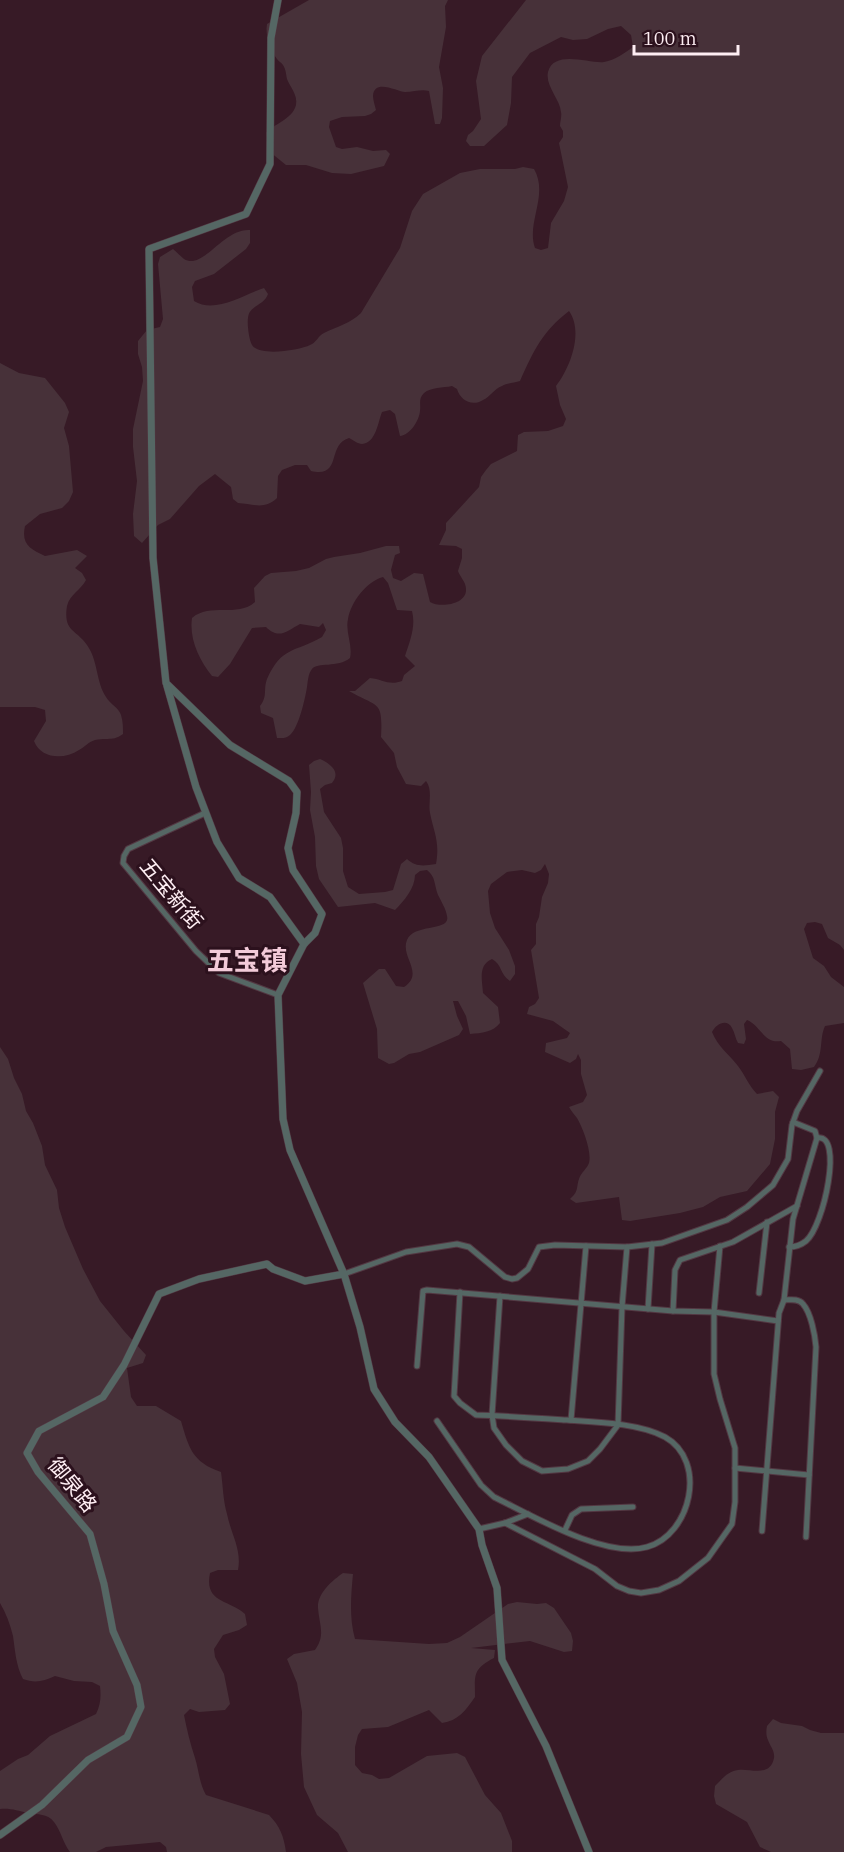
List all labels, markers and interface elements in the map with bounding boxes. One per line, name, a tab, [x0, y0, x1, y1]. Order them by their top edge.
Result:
scale bar	[634, 18, 738, 56]
text: 100 m	[643, 27, 697, 50]
street label: 五宝新街	[134, 852, 209, 935]
district label: 五宝镇	[207, 942, 288, 977]
street label: 御泉路	[42, 1451, 103, 1518]

